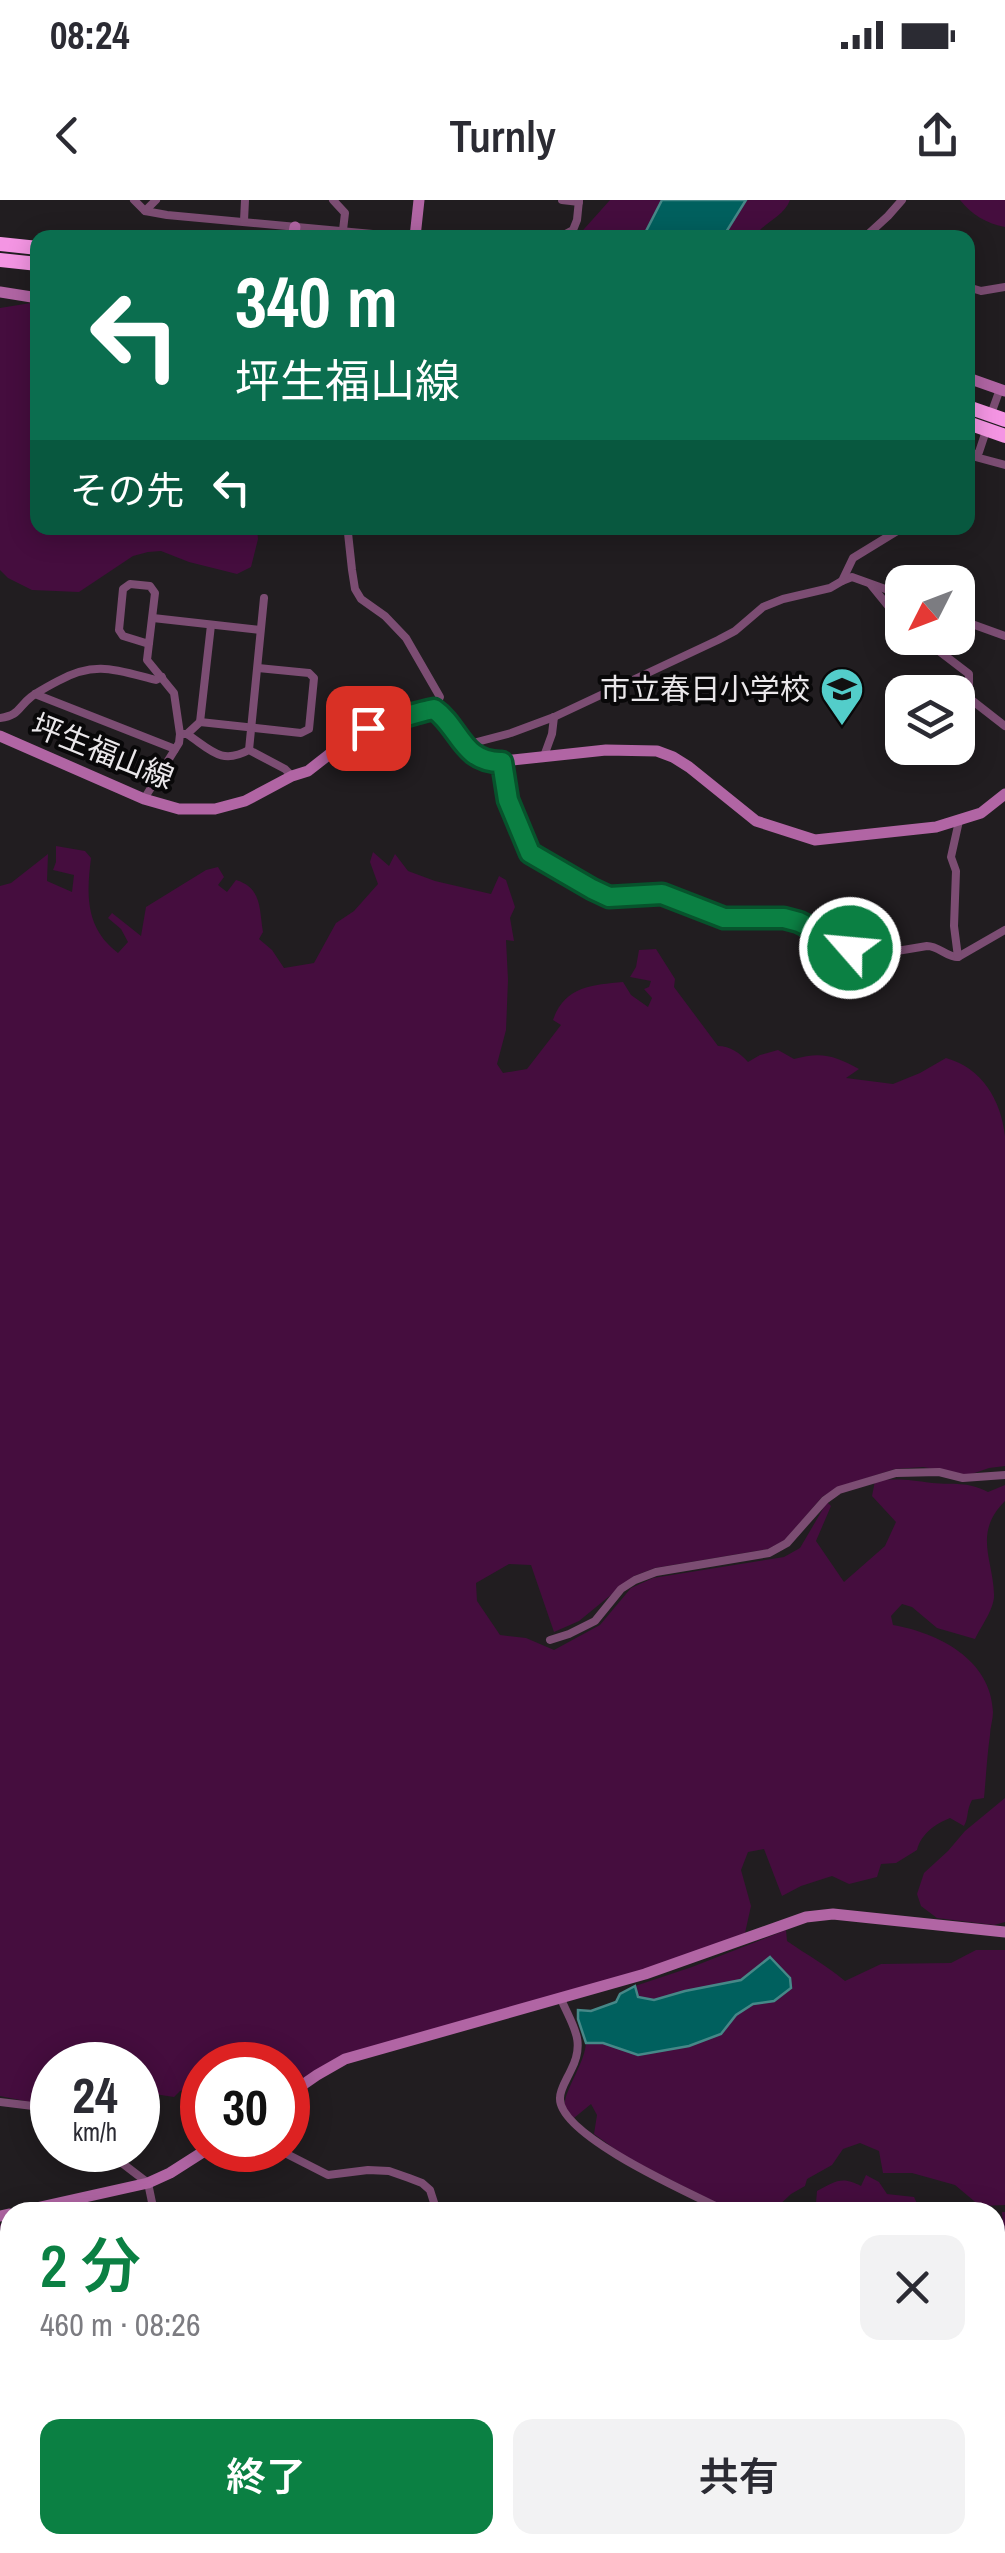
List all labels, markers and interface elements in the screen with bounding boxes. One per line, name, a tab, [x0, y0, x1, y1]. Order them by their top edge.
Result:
text: 08:24	[50, 10, 130, 61]
text: Turnly	[449, 105, 556, 166]
icon: back	[40, 108, 95, 163]
icon: share	[910, 108, 965, 163]
text: 340 m	[235, 255, 398, 349]
icon: left	[70, 270, 200, 400]
text: 坪生福山線	[235, 350, 460, 411]
icon: left	[204, 460, 259, 515]
text: その先	[70, 465, 184, 516]
north arrow	[885, 565, 975, 655]
map controls	[885, 565, 975, 765]
school or university icon: 市立春日小学校	[819, 666, 865, 727]
place label: 市立春日小学校	[600, 669, 810, 709]
button: layers	[885, 675, 975, 765]
pin	[326, 686, 411, 771]
icon: arrive	[341, 701, 396, 756]
street label: 坪生福山線	[26, 704, 180, 798]
position arrow	[798, 896, 902, 1000]
speed limit sign: 30	[180, 2042, 310, 2172]
text: 24	[72, 2061, 118, 2129]
text: km/h	[73, 2115, 117, 2149]
text: 2 分	[40, 2225, 141, 2306]
button: close	[860, 2235, 965, 2340]
text: 460 m · 08:26	[40, 2303, 200, 2346]
button: 終了	[40, 2419, 493, 2534]
button: 共有	[513, 2419, 965, 2534]

